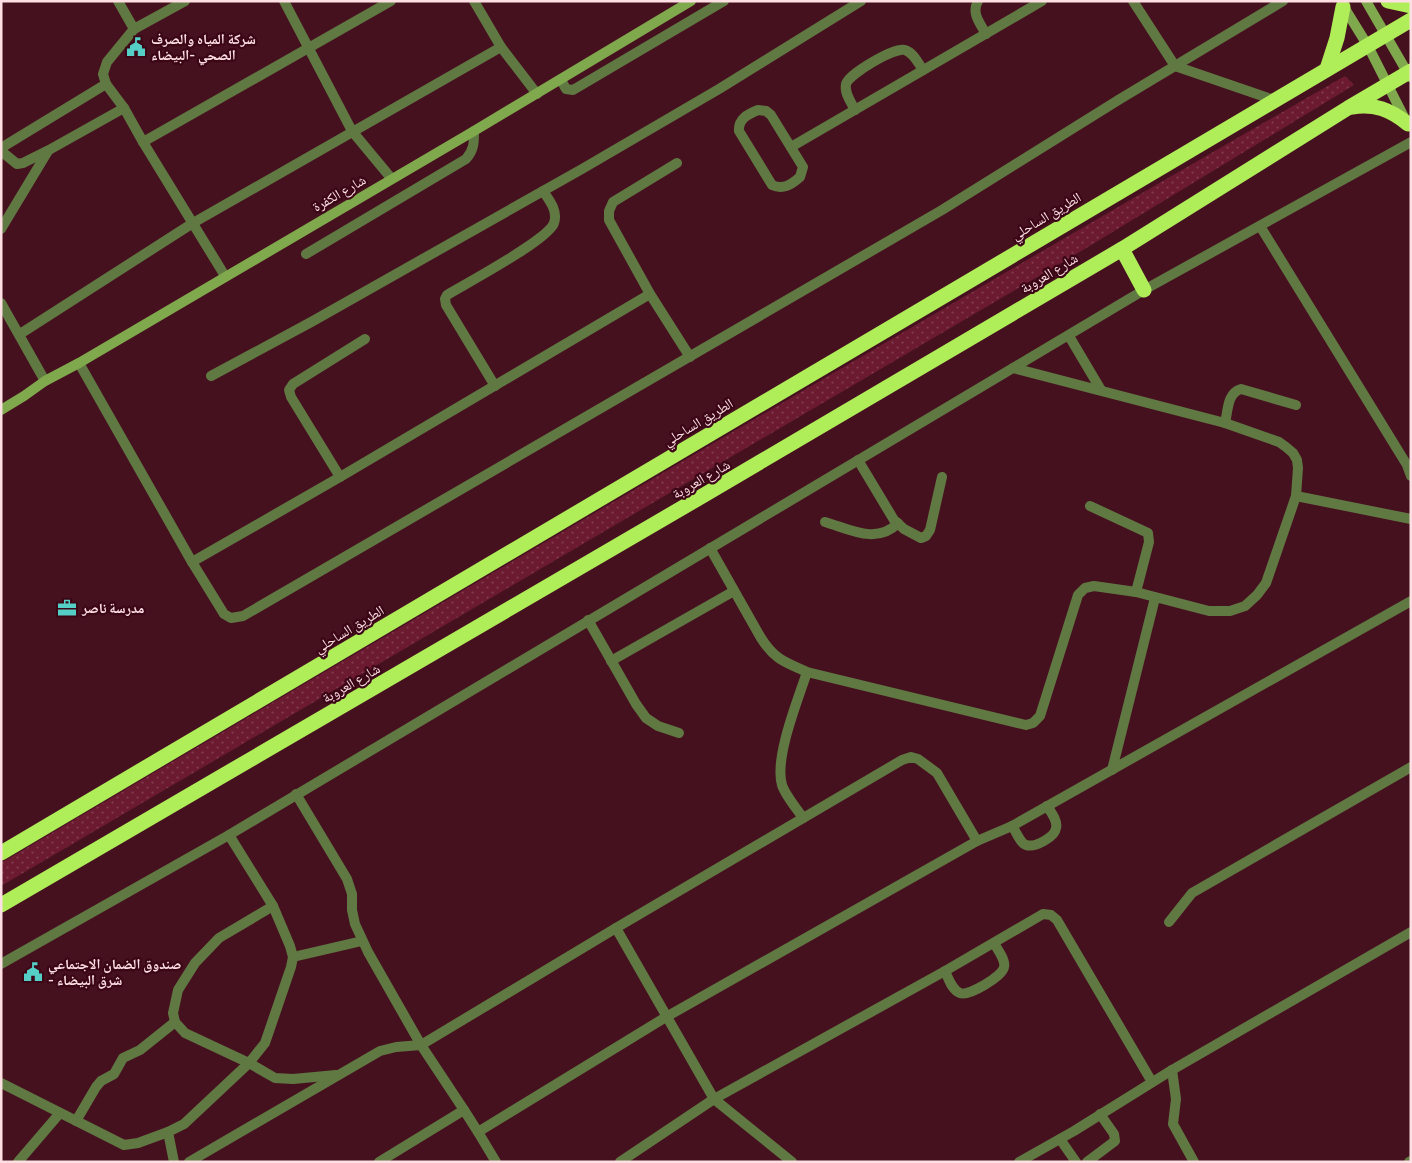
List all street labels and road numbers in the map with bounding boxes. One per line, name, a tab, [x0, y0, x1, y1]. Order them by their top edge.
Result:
street label: شارع الكفرة	[308, 170, 370, 216]
street label: الطريق الساحلي	[1007, 187, 1086, 246]
street label: شارع العروبة	[1016, 248, 1082, 298]
street label: الطريق الساحلي	[659, 393, 738, 452]
street label: شارع العروبة	[668, 454, 734, 504]
street label: الطريق الساحلي	[310, 600, 389, 659]
street label: شارع العروبة	[318, 658, 384, 708]

